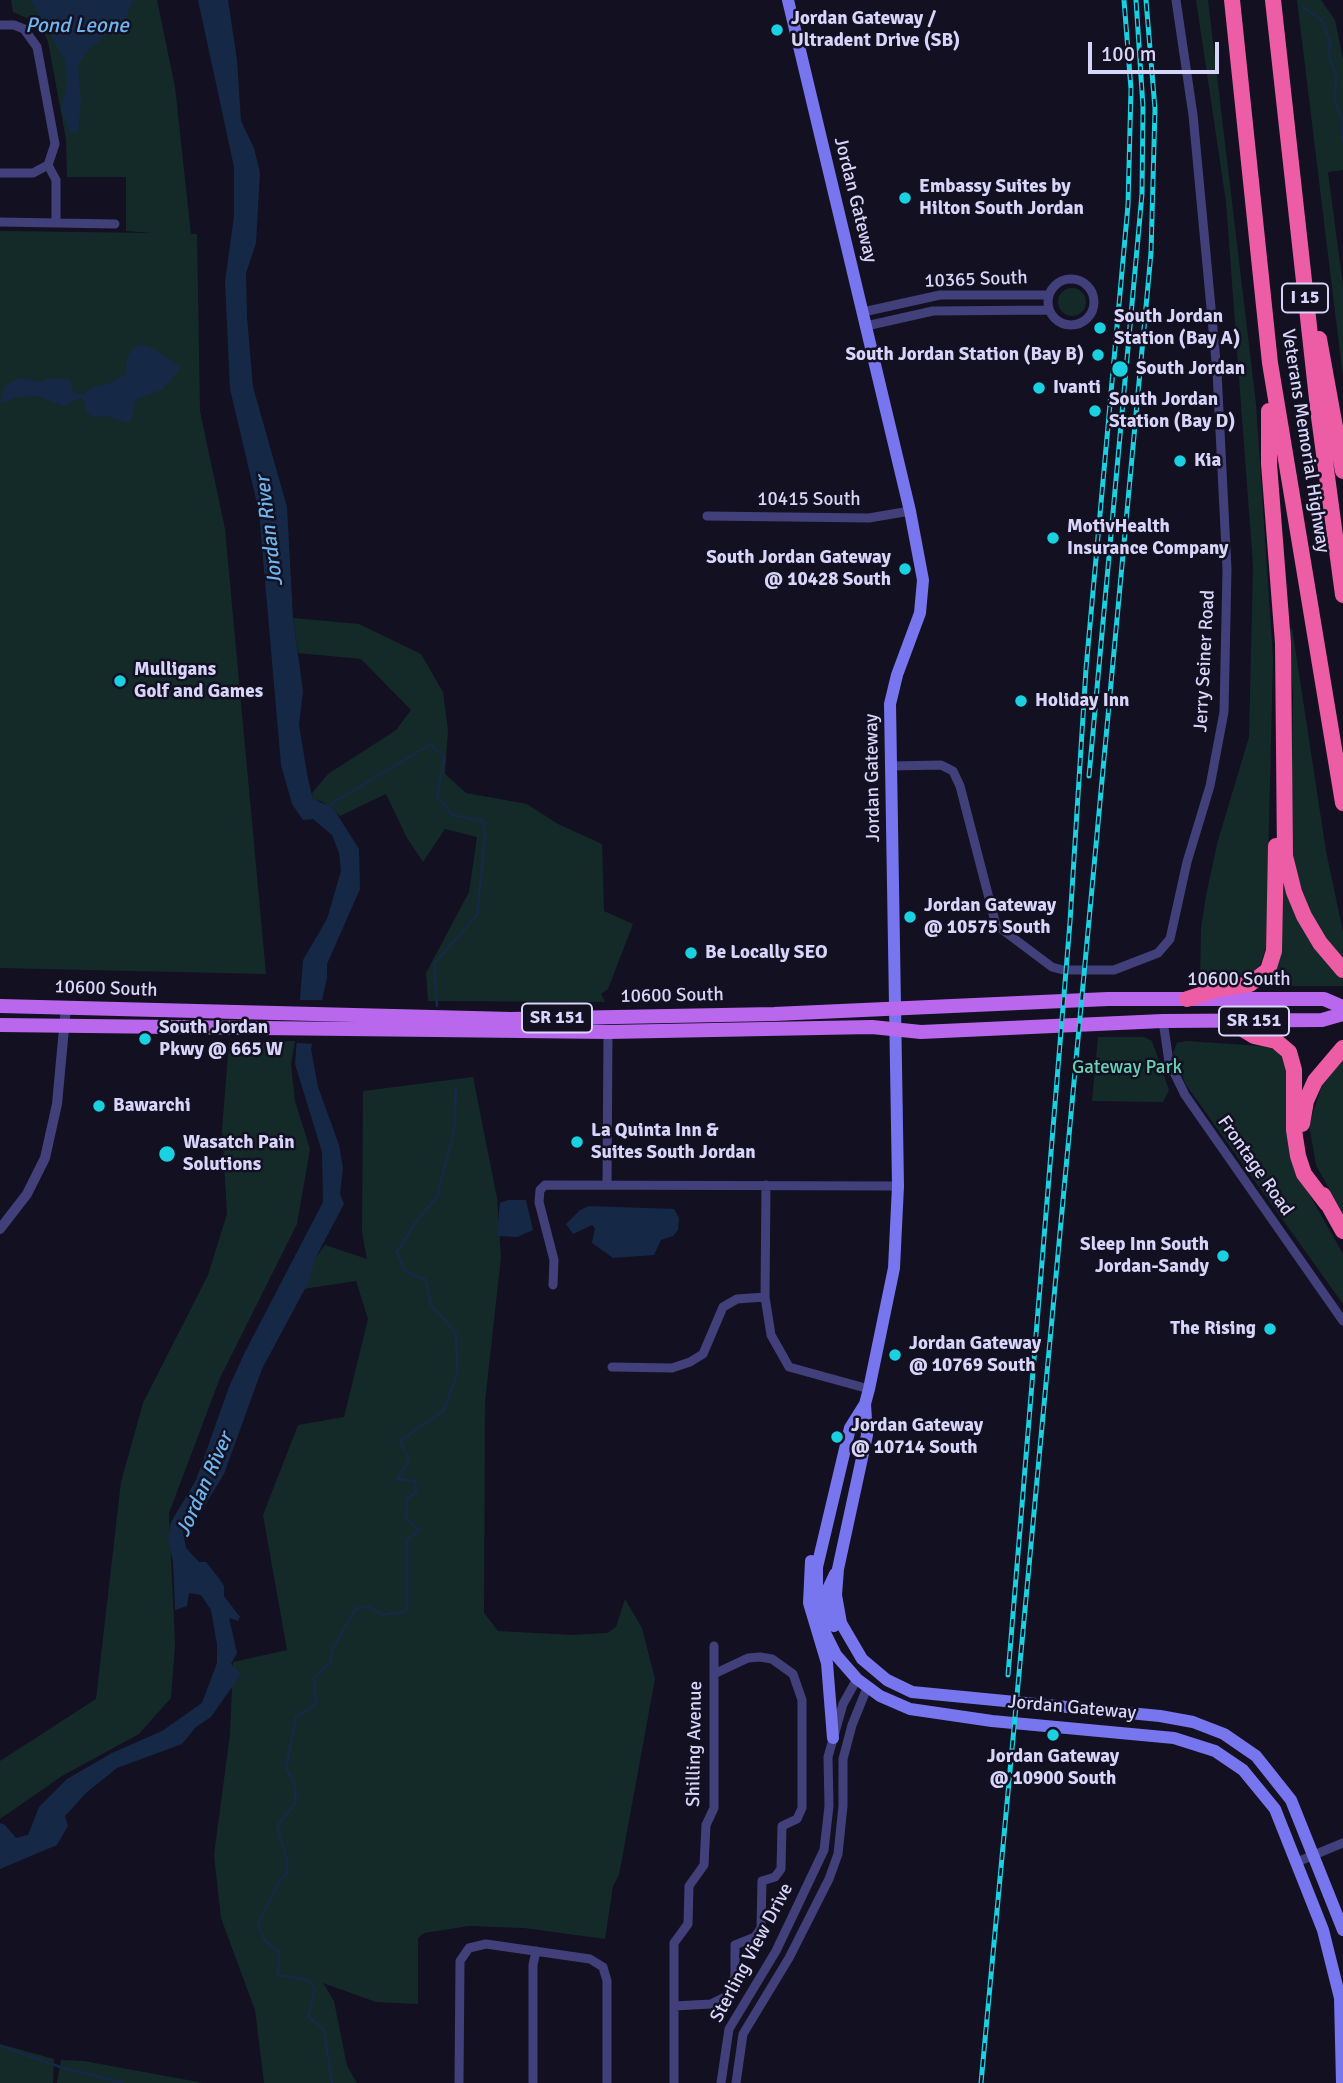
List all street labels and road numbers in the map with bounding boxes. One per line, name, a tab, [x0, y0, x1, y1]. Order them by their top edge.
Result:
street label: Jordan Gateway	[828, 135, 882, 265]
street label: 10365 South	[924, 267, 1028, 293]
road number: I 15	[1282, 284, 1328, 312]
street label: Veterans Memorial Highway	[1276, 327, 1334, 555]
street label: 10415 South	[757, 489, 861, 511]
street label: Jerry Seiner Road	[1190, 589, 1220, 733]
street label: Jordan Gateway	[860, 713, 886, 843]
street label: 10600 South	[1187, 969, 1291, 991]
street label: 10600 South	[54, 976, 158, 1002]
street label: 10600 South	[620, 984, 724, 1008]
road number: SR 151	[522, 1003, 592, 1032]
road number: SR 151	[1219, 1006, 1289, 1036]
street label: Frontage Road	[1212, 1112, 1298, 1220]
street label: Shilling Avenue	[683, 1681, 707, 1807]
street label: Jordan Gateway	[1007, 1691, 1137, 1725]
street label: Sterling View Drive	[706, 1879, 798, 2027]

